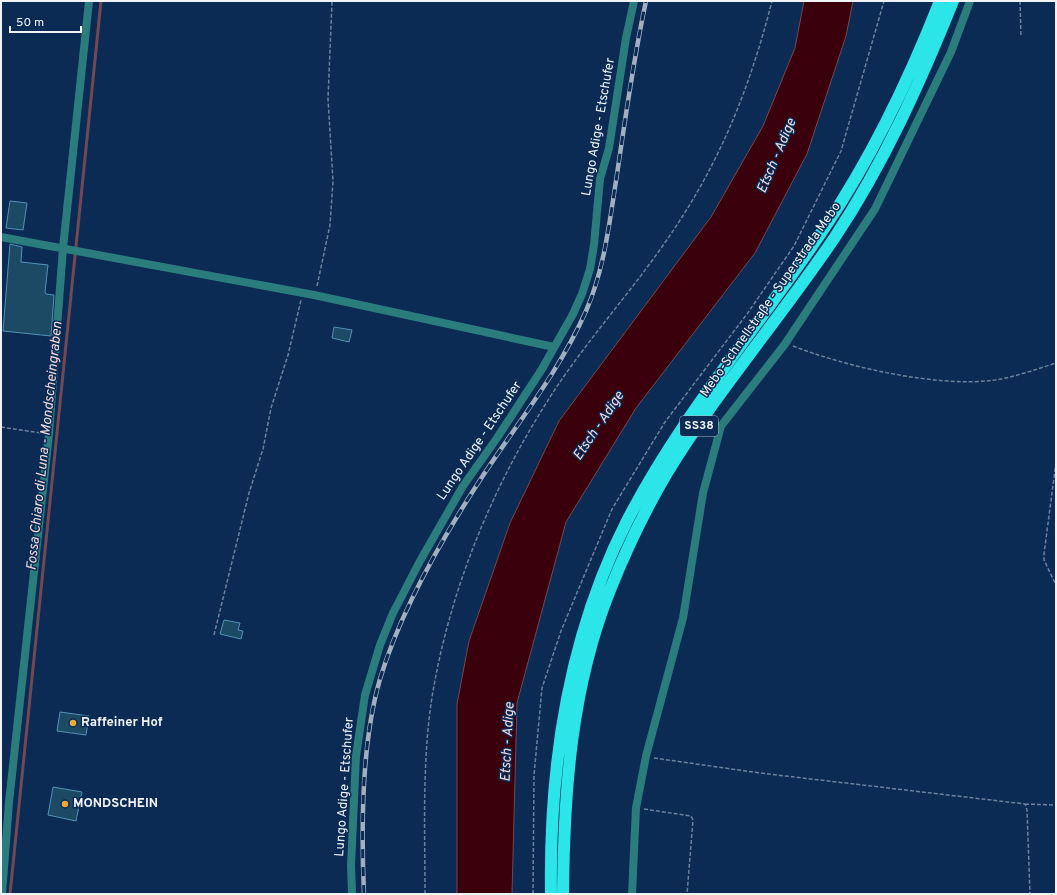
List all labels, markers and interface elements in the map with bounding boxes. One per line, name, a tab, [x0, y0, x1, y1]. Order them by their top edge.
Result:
scale bar	[10, 8, 81, 34]
text: 50 m	[16, 15, 44, 31]
street label: Lungo Adige - Etschufer	[579, 57, 619, 197]
water label: Etsch - Adige	[754, 115, 801, 196]
street label: Mebo-Schnellstraße - Superstrada Mebo	[697, 200, 845, 400]
water label: Fossa Chiaro di Luna - Mondscheingraben	[23, 320, 67, 571]
street label: Lungo Adige - Etschufer	[434, 379, 526, 503]
water label: Etsch - Adige	[570, 388, 629, 464]
road number: SS38	[680, 416, 718, 436]
water label: Etsch - Adige	[497, 701, 519, 782]
place label: Raffeiner Hof	[81, 715, 163, 731]
street label: Lungo Adige - Etschufer	[332, 717, 358, 857]
marker: Raffeiner Hof	[68, 718, 78, 728]
place label: MONDSCHEIN	[73, 796, 158, 812]
marker: MONDSCHEIN	[60, 799, 70, 809]

